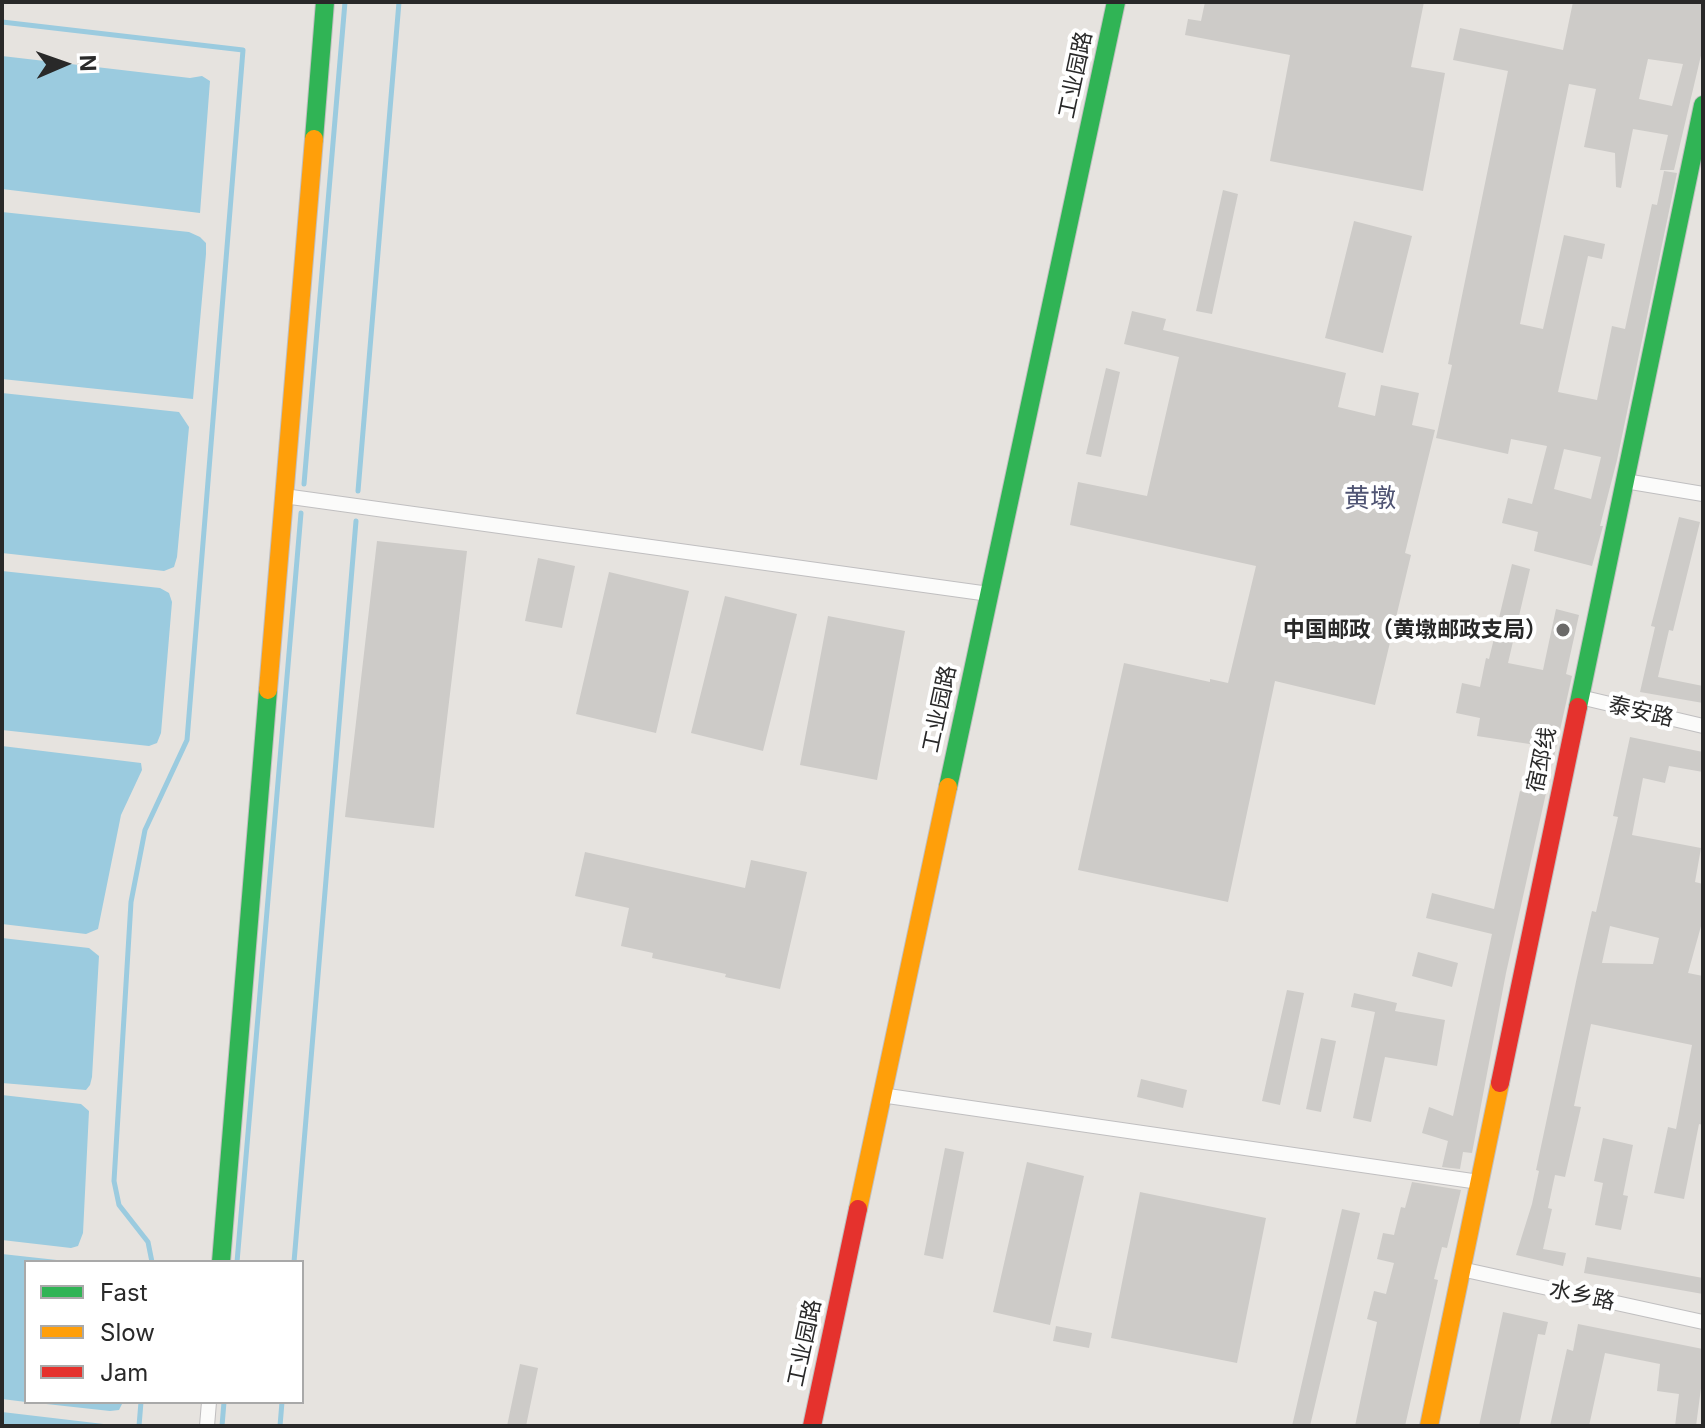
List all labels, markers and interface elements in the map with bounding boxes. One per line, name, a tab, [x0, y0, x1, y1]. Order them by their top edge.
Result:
north arrow	[24, 24, 104, 104]
street label: 工业园路	[1054, 29, 1098, 121]
text: N	[75, 54, 101, 72]
district label: 黄墩	[1344, 483, 1396, 515]
place label: 中国邮政（黄墩邮政支局）	[1283, 617, 1547, 643]
marker: 中国邮政（黄墩邮政支局）	[1554, 621, 1572, 639]
street label: 工业园路	[918, 663, 962, 755]
street label: 泰安路	[1606, 692, 1676, 732]
street label: 宿邳线	[1522, 725, 1562, 795]
legend	[24, 1260, 304, 1404]
street label: 水乡路	[1547, 1276, 1617, 1316]
text: Fast	[100, 1278, 148, 1307]
street label: 工业园路	[783, 1297, 827, 1389]
text: Slow	[100, 1318, 155, 1347]
text: Jam	[100, 1358, 148, 1387]

